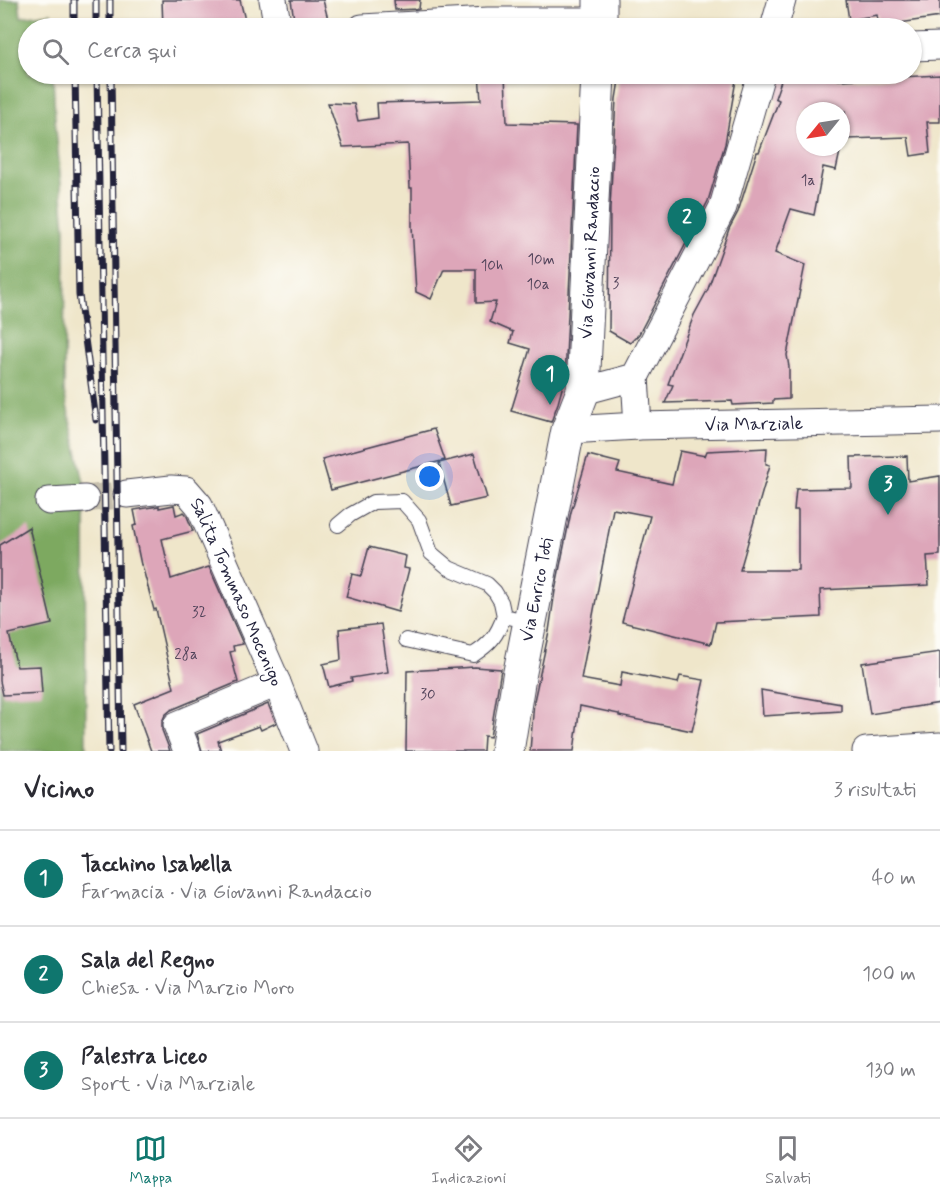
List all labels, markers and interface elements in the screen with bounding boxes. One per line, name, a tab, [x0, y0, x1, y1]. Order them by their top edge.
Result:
search box	[18, 18, 922, 84]
icon: search	[39, 35, 72, 68]
text: Cerca qui	[87, 37, 177, 65]
north arrow	[796, 102, 850, 156]
street label: Via Giovanni Randaccio	[574, 166, 607, 340]
house number: 1a	[801, 171, 815, 191]
pin: 2	[668, 198, 706, 248]
house number: 10m	[527, 250, 555, 270]
house number: 10h	[481, 256, 503, 276]
house number: 3	[613, 274, 620, 294]
house number: 10a	[527, 275, 550, 295]
pin: 1	[530, 356, 570, 405]
street label: Via Marziale	[704, 412, 803, 438]
your location	[415, 462, 444, 491]
pin: 3	[868, 466, 908, 515]
street label: Salita Tommaso Mocenigo	[185, 493, 288, 690]
street label: Via Enrico Toti	[515, 535, 559, 644]
house number: 32	[192, 603, 206, 623]
house number: 28a	[174, 645, 198, 665]
house number: 30	[420, 685, 436, 705]
text: Vicino	[24, 773, 94, 807]
text: 3 risultati	[834, 777, 916, 804]
text: Tacchino Isabella	[81, 851, 232, 879]
text: 1	[39, 865, 48, 892]
text: 40 m	[872, 865, 916, 892]
text: Farmacia · Via Giovanni Randaccio	[81, 879, 372, 906]
text: Sala del Regno	[81, 947, 214, 975]
text: 2	[39, 961, 48, 988]
text: 100 m	[862, 961, 916, 988]
text: Chiesa · Via Marzio Moro	[81, 975, 294, 1002]
text: Palestra Liceo	[81, 1043, 207, 1071]
text: 3	[39, 1057, 48, 1084]
text: 130 m	[865, 1057, 916, 1084]
text: Sport · Via Marziale	[81, 1071, 255, 1098]
tab: Mappa	[130, 1132, 172, 1189]
tab: Indicazioni	[431, 1132, 506, 1189]
tab: Salvati	[765, 1132, 810, 1189]

